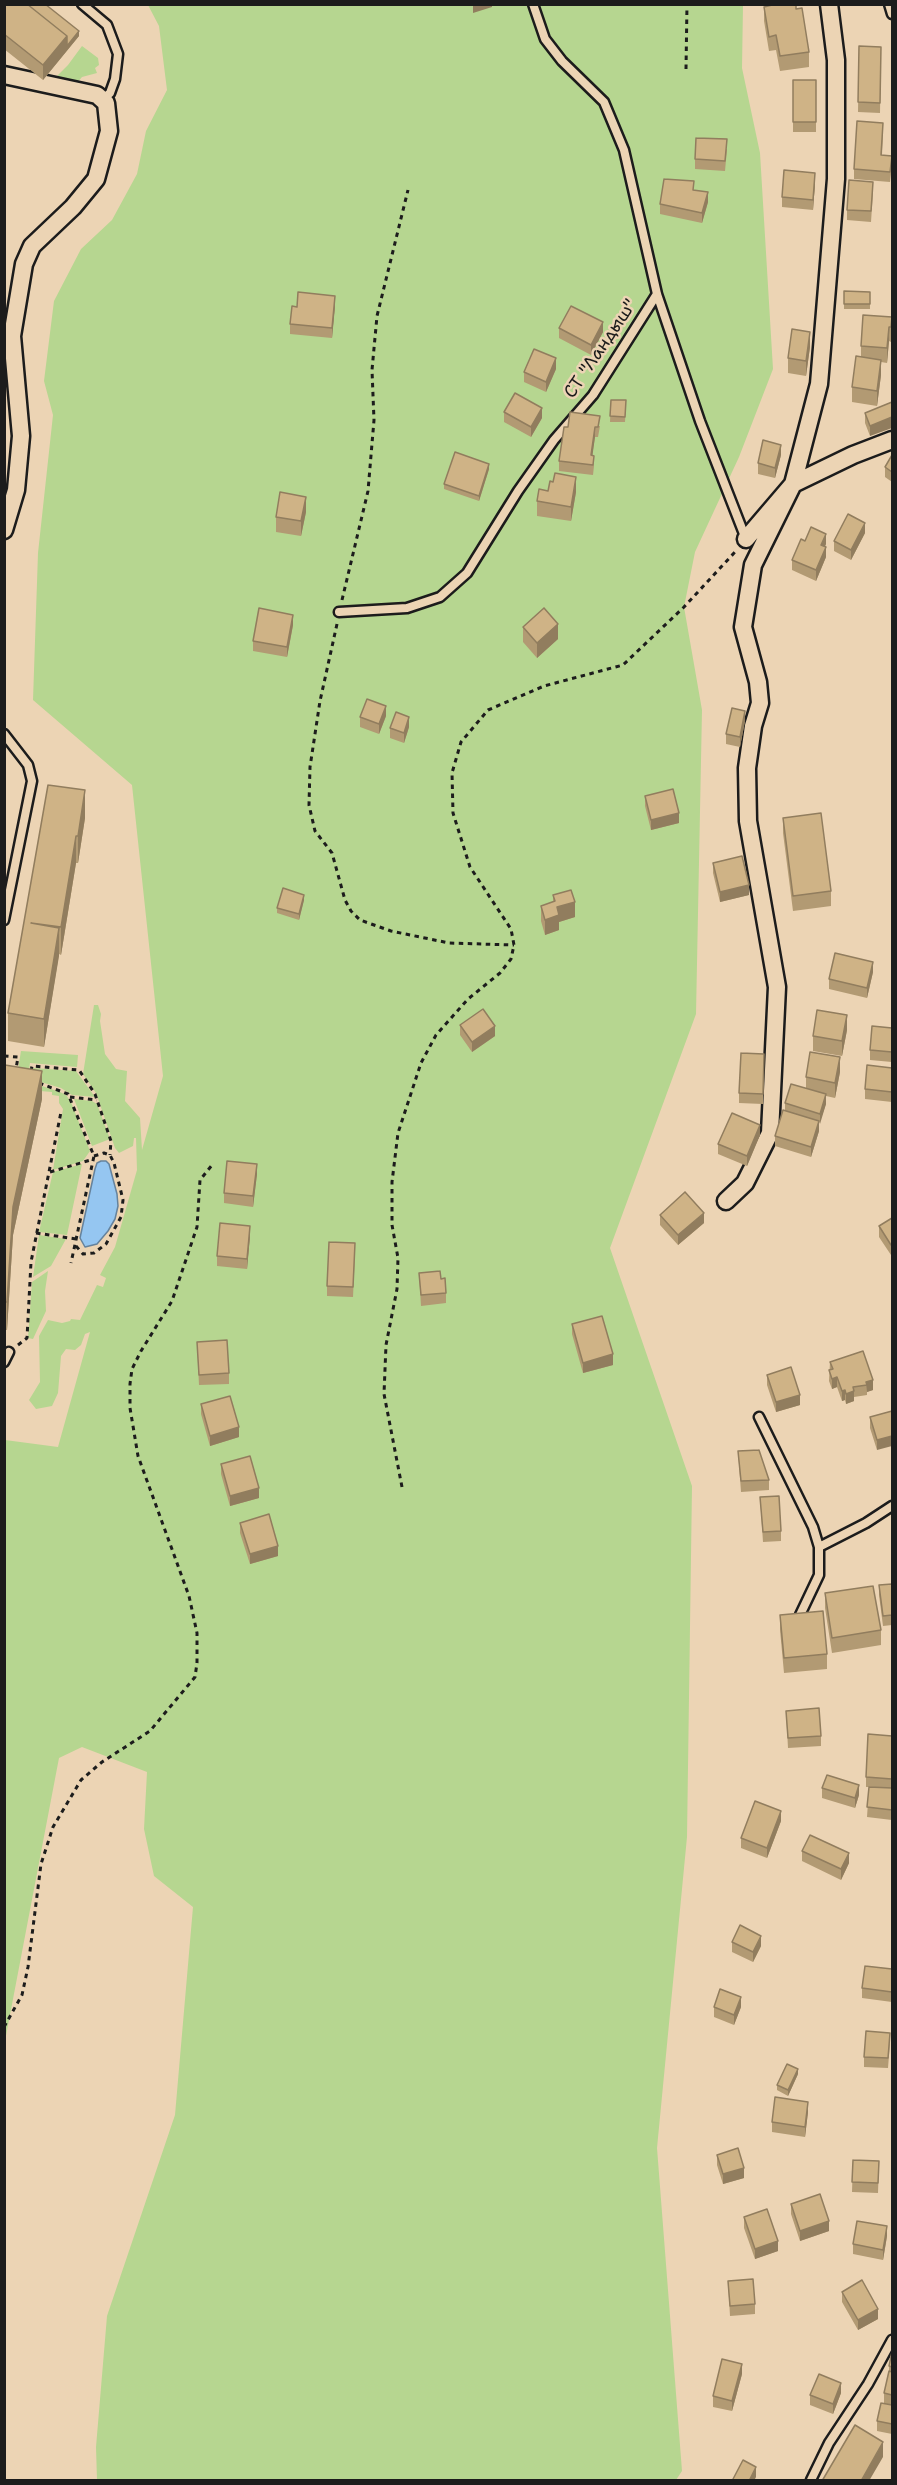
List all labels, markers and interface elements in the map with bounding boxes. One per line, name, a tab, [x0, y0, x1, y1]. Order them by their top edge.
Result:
street label: СТ "Ландыш"	[560, 295, 642, 403]

